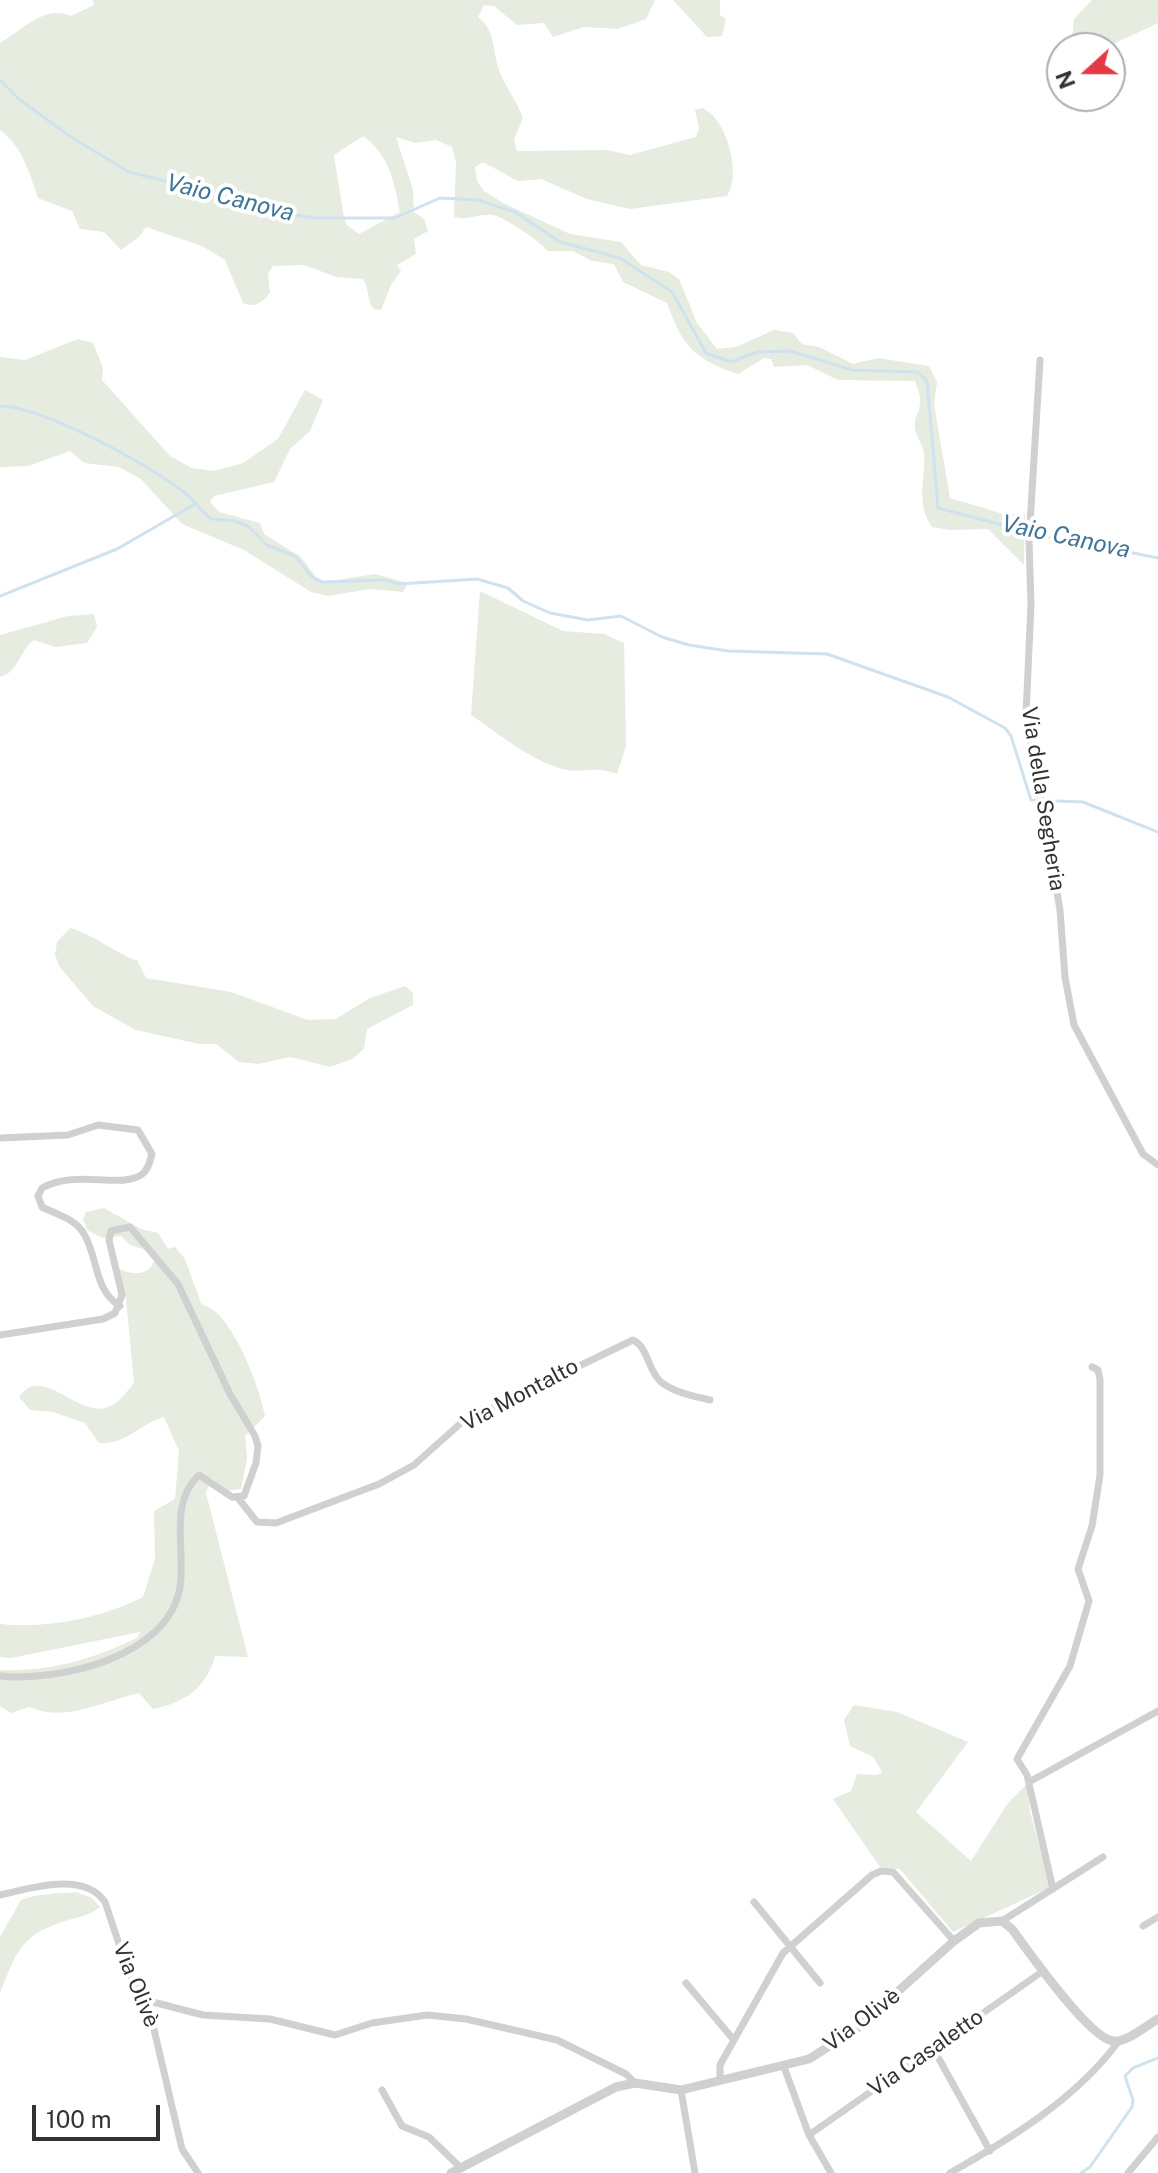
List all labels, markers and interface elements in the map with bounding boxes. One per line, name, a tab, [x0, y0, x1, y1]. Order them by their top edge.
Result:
north arrow	[1046, 32, 1126, 112]
text: N	[1050, 67, 1081, 93]
water label: Vaio Canova	[163, 168, 297, 228]
water label: Vaio Canova	[999, 509, 1133, 565]
street label: Via della Segheria	[1015, 705, 1071, 893]
street label: Via Montalto	[457, 1353, 583, 1437]
street label: Via Olivè	[107, 1939, 165, 2031]
street label: Via Olivè	[818, 1983, 906, 2057]
street label: Via Casaletto	[863, 2004, 989, 2102]
scale bar	[36, 2089, 164, 2139]
text: 100 m	[46, 2105, 112, 2133]

